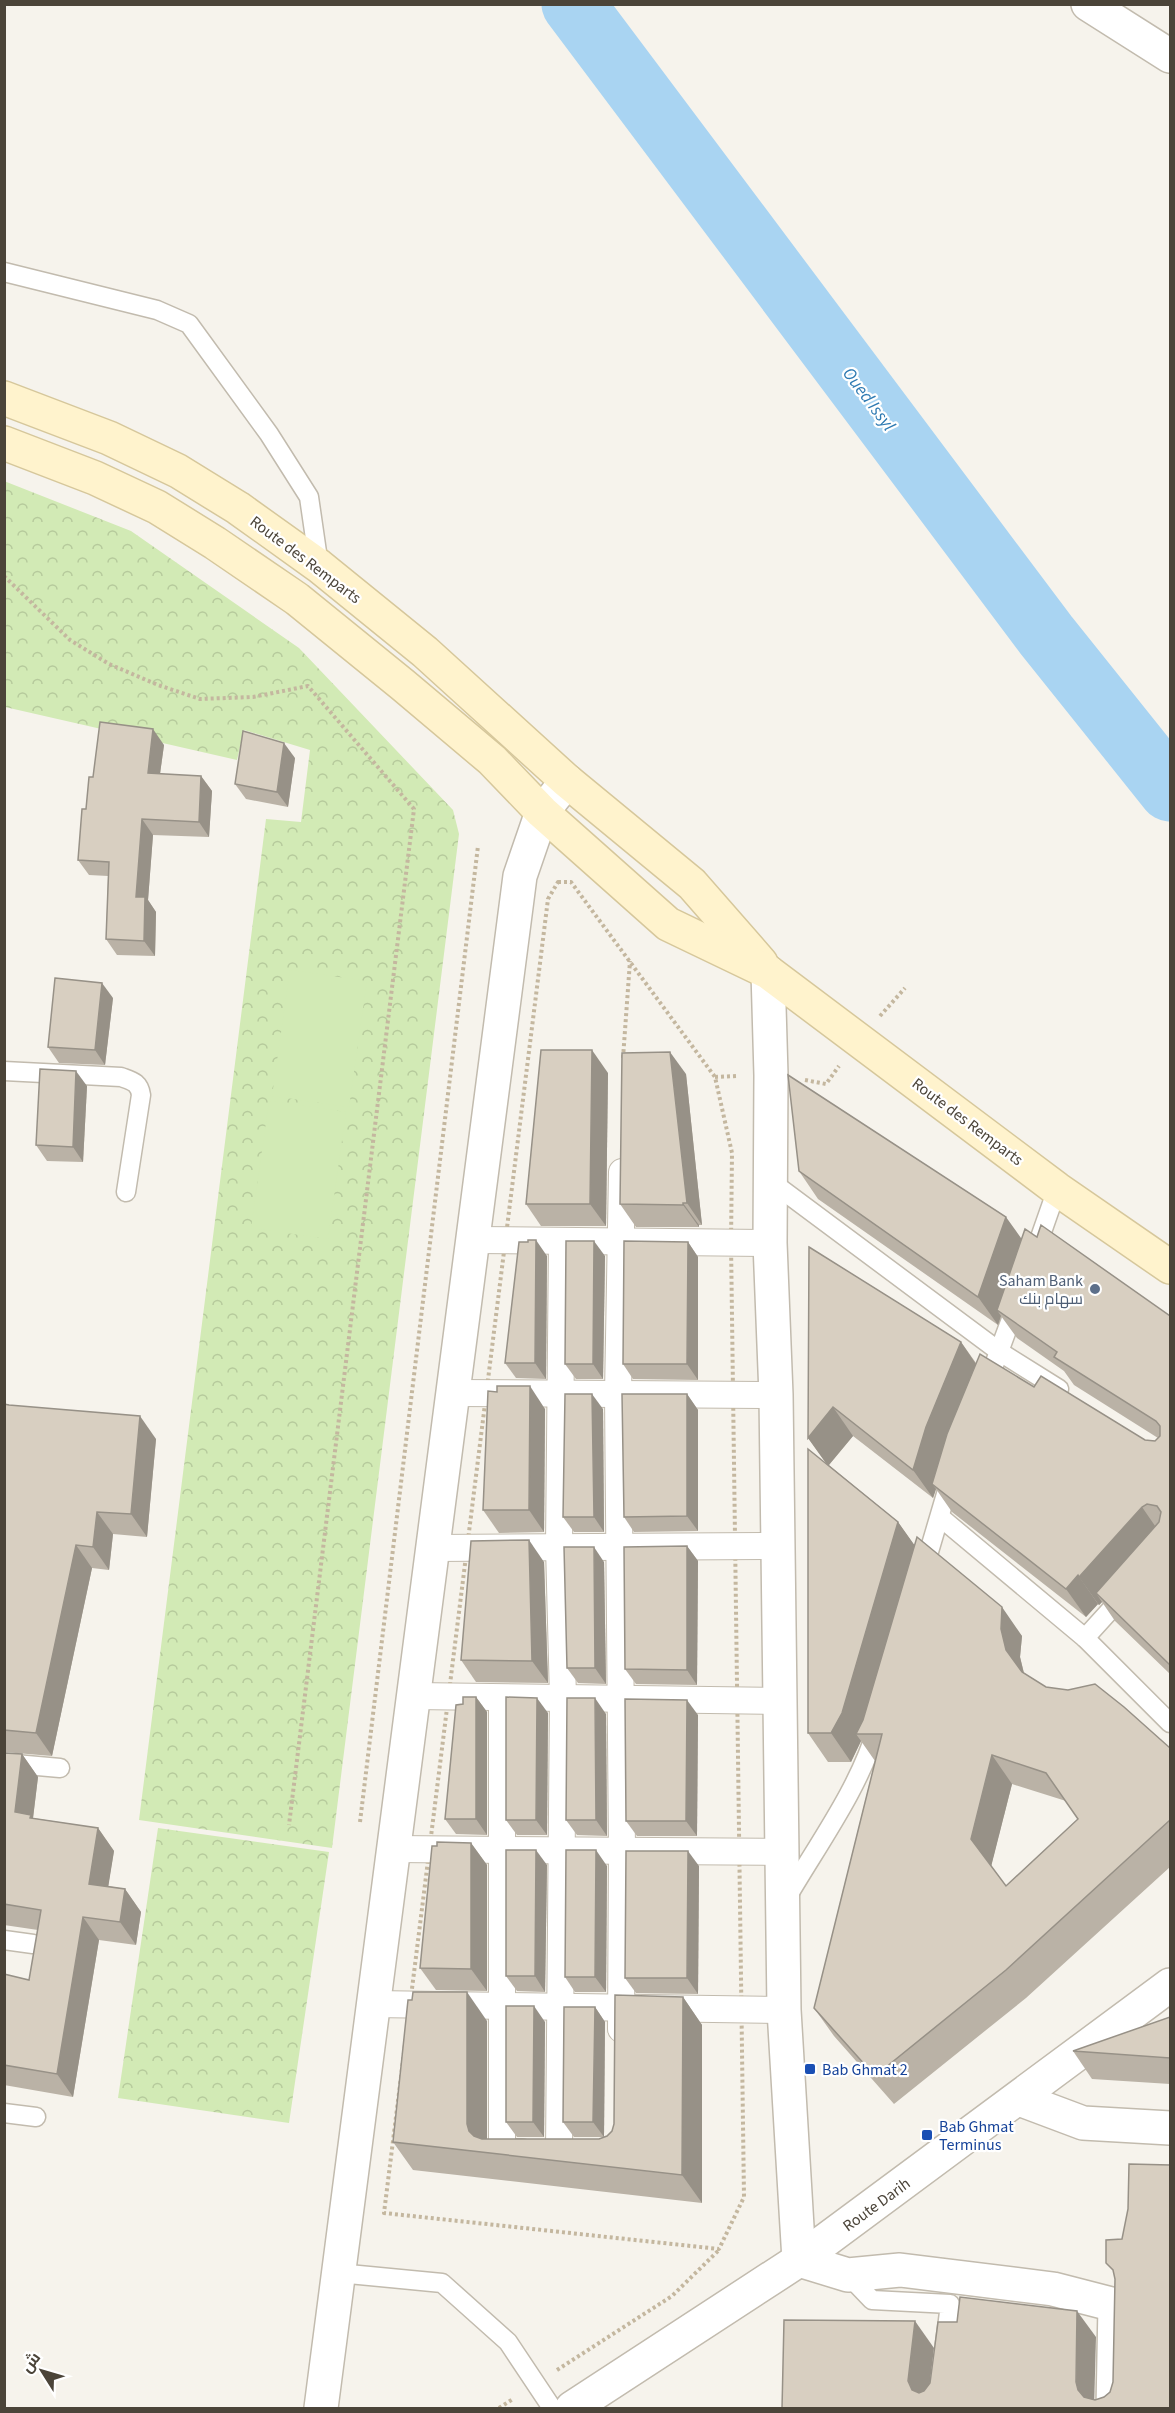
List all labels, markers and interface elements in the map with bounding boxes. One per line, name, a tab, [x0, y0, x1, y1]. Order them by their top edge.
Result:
water label: Oued Issyl	[836, 362, 901, 437]
street label: Route des Remparts	[245, 511, 366, 609]
street label: Route des Remparts	[907, 1073, 1028, 1171]
place label: Saham Bank سهام بنك	[999, 1270, 1083, 1310]
marker: Saham Bank سهام بنك	[1088, 1282, 1102, 1296]
place label: Bab Ghmat 2	[822, 2059, 908, 2081]
marker: Bab Ghmat 2	[803, 2062, 817, 2076]
place label: Bab Ghmat Terminus	[939, 2116, 1014, 2156]
marker: Bab Ghmat Terminus	[920, 2128, 934, 2142]
street label: Route Darih	[838, 2173, 915, 2237]
north arrow	[12, 2341, 72, 2401]
text: ش	[16, 2348, 46, 2377]

